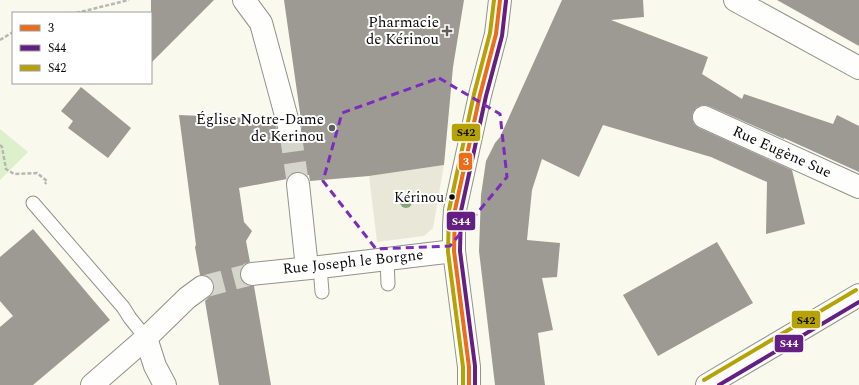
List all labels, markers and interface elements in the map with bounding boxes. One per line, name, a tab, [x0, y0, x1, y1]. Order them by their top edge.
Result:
place label: Pharmacie de Kérinou	[366, 11, 439, 51]
legend	[12, 12, 152, 84]
text: 3	[48, 19, 54, 38]
marker: Pharmacie de Kérinou	[442, 26, 452, 36]
text: S44	[48, 39, 66, 58]
text: S42	[48, 59, 66, 78]
place label: Église Notre-Dame de Kerinou	[196, 108, 324, 148]
street label: Rue Eugène Sue	[729, 120, 835, 184]
marker: Église Notre-Dame de Kerinou	[327, 123, 337, 133]
line badge: S42	[451, 123, 481, 142]
text: S42	[457, 124, 475, 141]
line badge: 3	[458, 152, 473, 171]
text: 3	[463, 153, 469, 170]
place label: Kérinou	[394, 187, 444, 208]
marker: Kérinou	[447, 192, 457, 202]
line badge: S44	[446, 211, 476, 231]
text: S44	[452, 213, 471, 230]
street label: Rue Joseph le Borgne	[282, 243, 424, 281]
line badge: S42	[791, 310, 821, 329]
text: S42	[797, 312, 815, 329]
line badge: S44	[774, 334, 804, 353]
text: S44	[780, 335, 799, 352]

